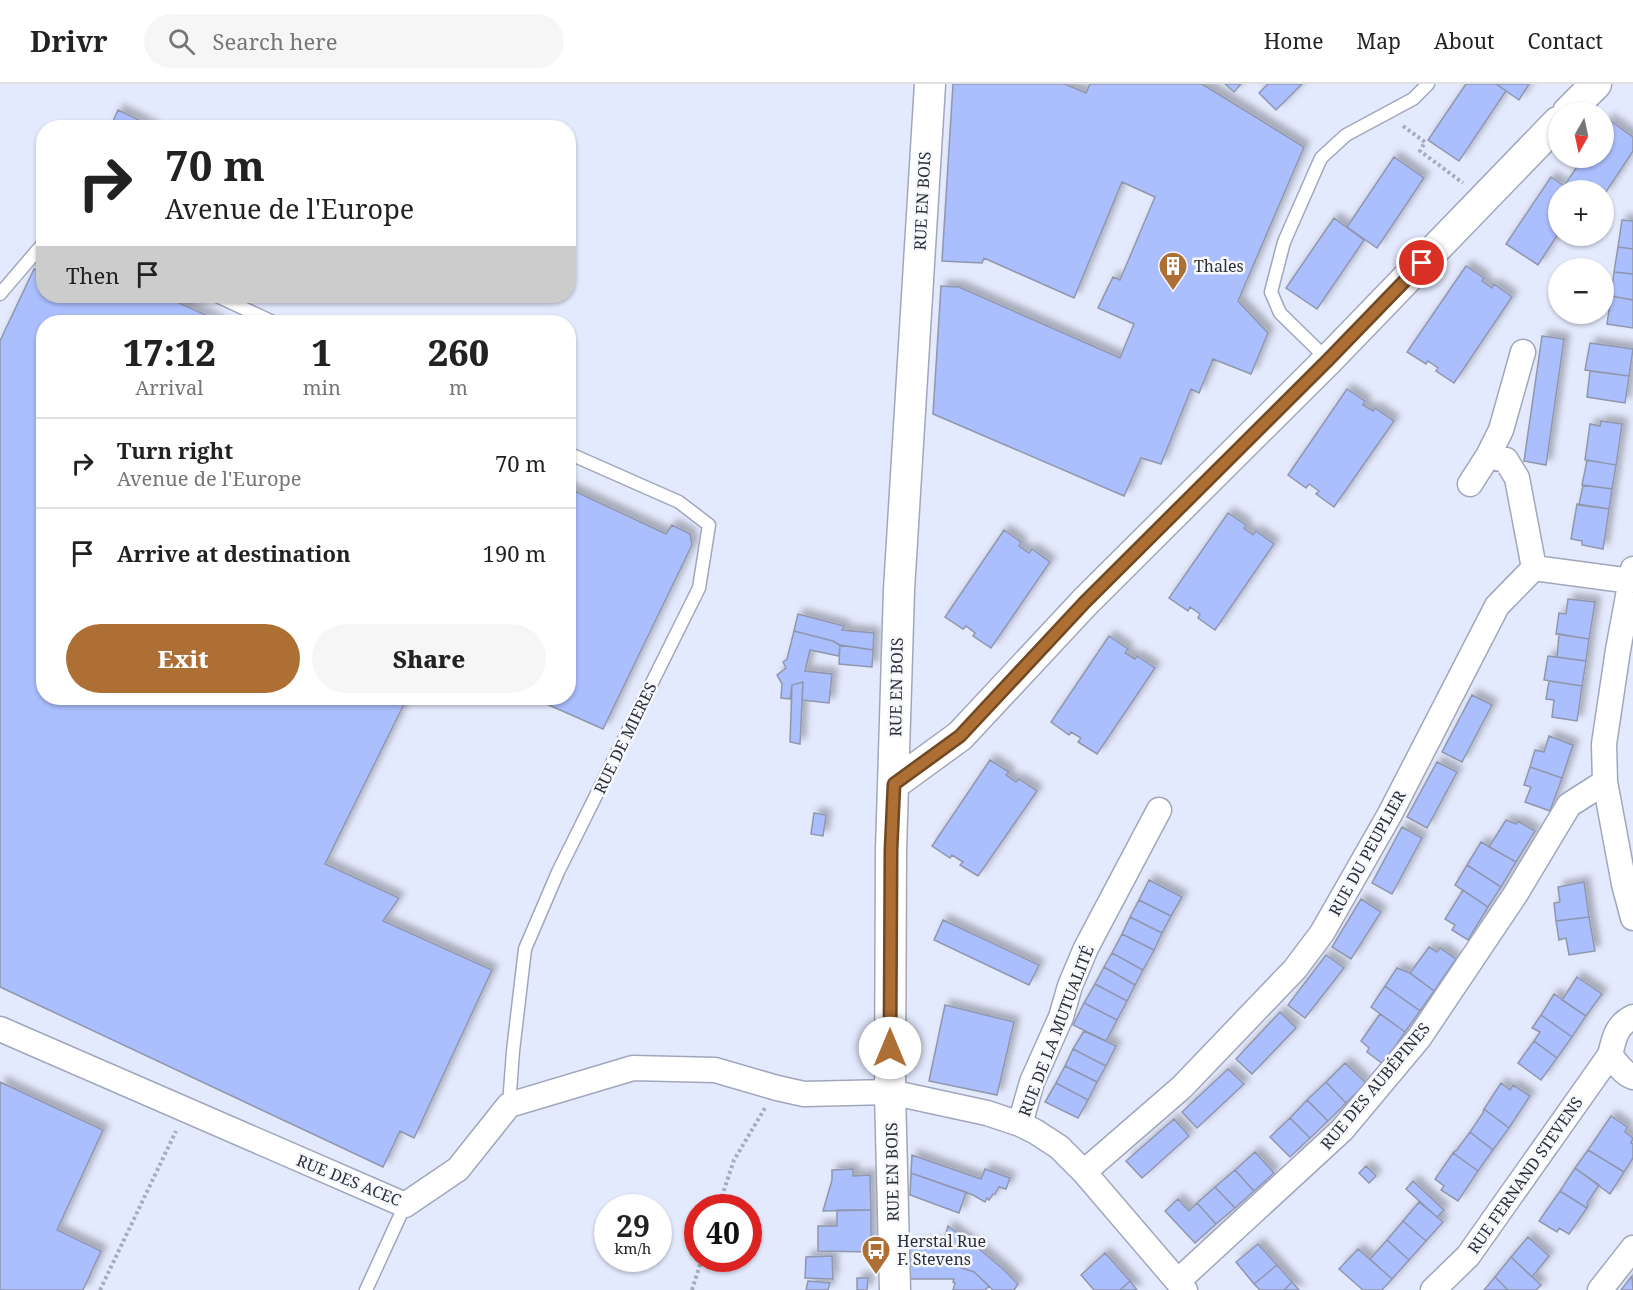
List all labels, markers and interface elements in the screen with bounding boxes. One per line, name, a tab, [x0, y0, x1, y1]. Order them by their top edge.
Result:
search box	[144, 14, 564, 68]
text: Drivr	[30, 22, 108, 60]
icon: search	[165, 25, 198, 58]
text: Search here	[213, 26, 337, 56]
text: Home	[1264, 27, 1324, 55]
text: Map	[1357, 27, 1401, 55]
text: About	[1434, 27, 1495, 55]
text: Contact	[1528, 27, 1603, 55]
north arrow	[1548, 102, 1614, 168]
map controls	[1548, 102, 1614, 324]
text: 70 m	[165, 136, 265, 193]
icon: right	[66, 144, 144, 222]
street label: RUE EN BOIS	[908, 151, 936, 251]
button: +	[1548, 180, 1614, 246]
text: Avenue de l'Europe	[165, 190, 414, 227]
pin	[1396, 237, 1447, 288]
icon: arrive	[1405, 246, 1438, 279]
building icon: Thales	[1157, 250, 1189, 292]
place label: Thales	[1194, 255, 1244, 277]
icon: arrive	[131, 258, 164, 291]
button: −	[1548, 258, 1614, 324]
text: Then	[66, 260, 119, 290]
text: 17:12	[123, 328, 216, 377]
text: 1	[312, 328, 332, 377]
text: 260	[428, 328, 489, 377]
text: Arrival	[135, 374, 204, 401]
text: min	[303, 374, 341, 401]
text: m	[449, 374, 468, 401]
text: Turn right	[117, 435, 233, 465]
icon: right	[66, 447, 99, 480]
text: 70 m	[495, 448, 546, 478]
text: Avenue de l'Europe	[117, 465, 302, 492]
icon: arrive	[66, 537, 99, 570]
text: Arrive at destination	[117, 538, 351, 568]
text: 190 m	[483, 538, 546, 568]
button: Exit	[66, 624, 300, 693]
button: Share	[312, 624, 546, 693]
street label: RUE EN BOIS	[884, 637, 908, 737]
street label: RUE DE MIERES	[588, 678, 662, 798]
street label: RUE DU PEUPLIER	[1323, 786, 1411, 920]
street label: RUE DE LA MUTUALITÉ	[1013, 942, 1099, 1120]
position arrow	[858, 1016, 922, 1080]
street label: RUE DES AUBÉPINES	[1315, 1018, 1435, 1154]
street label: RUE FERNAND STEVENS	[1462, 1092, 1588, 1258]
street label: RUE EN BOIS	[880, 1122, 904, 1222]
street label: RUE DES ACEC	[293, 1149, 405, 1211]
speed limit sign: 40	[684, 1194, 762, 1272]
text: 29	[616, 1205, 650, 1246]
place label: Herstal Rue F. Stevens	[897, 1230, 986, 1270]
bus stop icon: Herstal Rue F. Stevens	[860, 1234, 892, 1276]
text: km/h	[615, 1238, 651, 1258]

